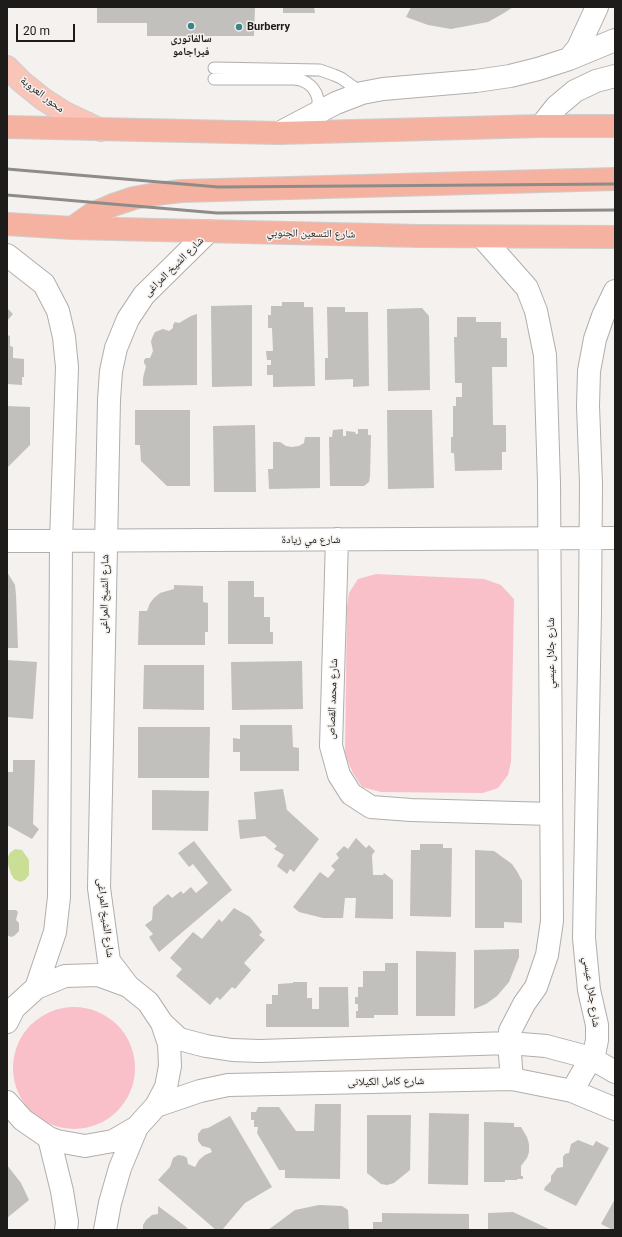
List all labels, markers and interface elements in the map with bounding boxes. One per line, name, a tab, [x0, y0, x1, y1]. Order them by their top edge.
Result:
scale bar	[18, 16, 77, 42]
place label: Burberry	[247, 20, 290, 34]
marker: سالفاتورى فيراجامو	[186, 21, 196, 31]
marker: Burberry	[234, 22, 244, 32]
text: 20 m	[23, 24, 50, 38]
place label: سالفاتورى فيراجامو	[170, 32, 212, 58]
street label: محور العروبة	[17, 74, 67, 116]
street label: شارع التسعين الجنوبي	[267, 227, 355, 241]
street label: شارع الشيخ المراغى	[141, 234, 207, 300]
street label: شارع مي زيادة	[282, 533, 340, 547]
street label: شارع الشيخ المراغى	[98, 554, 112, 634]
street label: شارع جلال عيسي	[544, 618, 558, 688]
street label: شارع محمد القصاص	[325, 658, 341, 740]
street label: شارع الشيخ المراغى	[94, 878, 116, 958]
street label: شارع جلال عيسي	[580, 956, 602, 1028]
street label: شارع كامل الكيلانى	[348, 1075, 424, 1089]

